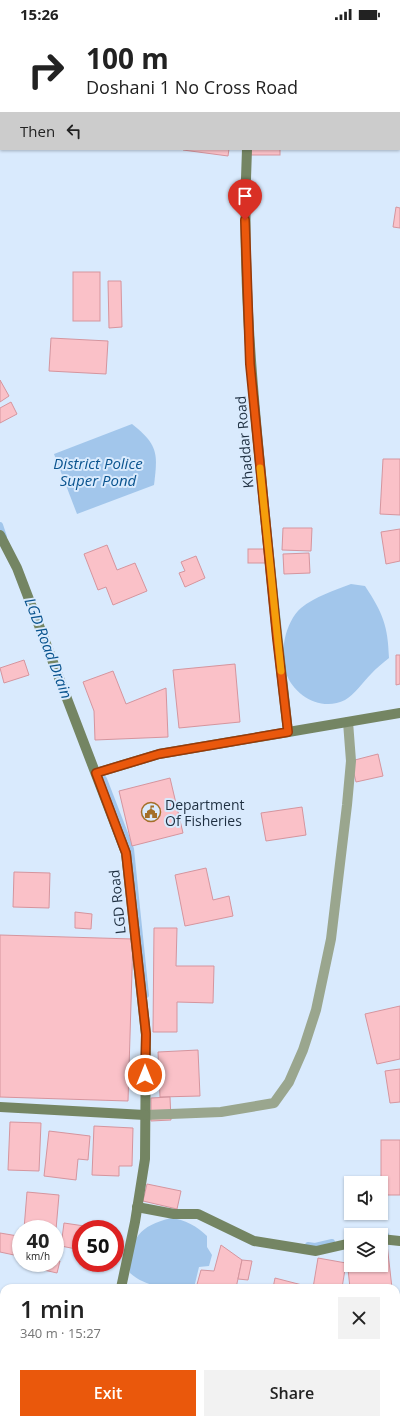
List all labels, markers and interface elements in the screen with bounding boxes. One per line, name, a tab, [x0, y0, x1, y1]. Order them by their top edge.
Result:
text: 15:26	[20, 4, 59, 24]
text: 100 m	[86, 39, 169, 77]
icon: right	[20, 44, 72, 96]
text: Doshani 1 No Cross Road	[86, 75, 298, 99]
icon: left	[63, 120, 85, 142]
text: Then	[20, 121, 55, 141]
pin	[228, 179, 262, 220]
icon: arrive	[234, 185, 256, 207]
street label: Khaddar Road	[230, 395, 258, 489]
water label: District Police Super Pond	[53, 453, 143, 490]
water label: LGD Road Drain	[21, 595, 77, 701]
place label: Department Of Fisheries	[165, 795, 244, 830]
public building icon: Department Of Fisheries	[140, 801, 162, 823]
street label: LGD Road	[104, 869, 130, 935]
position arrow	[124, 1054, 166, 1096]
map controls	[344, 1176, 388, 1272]
button: sound	[344, 1176, 388, 1220]
speed limit sign: 50	[72, 1220, 124, 1272]
text: 40	[27, 1227, 49, 1254]
button: layers	[344, 1228, 388, 1272]
text: km/h	[26, 1249, 50, 1263]
text: 1 min	[20, 1292, 85, 1325]
button: close	[338, 1297, 380, 1339]
text: 340 m · 15:27	[20, 1324, 101, 1342]
button: Exit	[20, 1370, 196, 1416]
button: Share	[204, 1370, 380, 1416]

